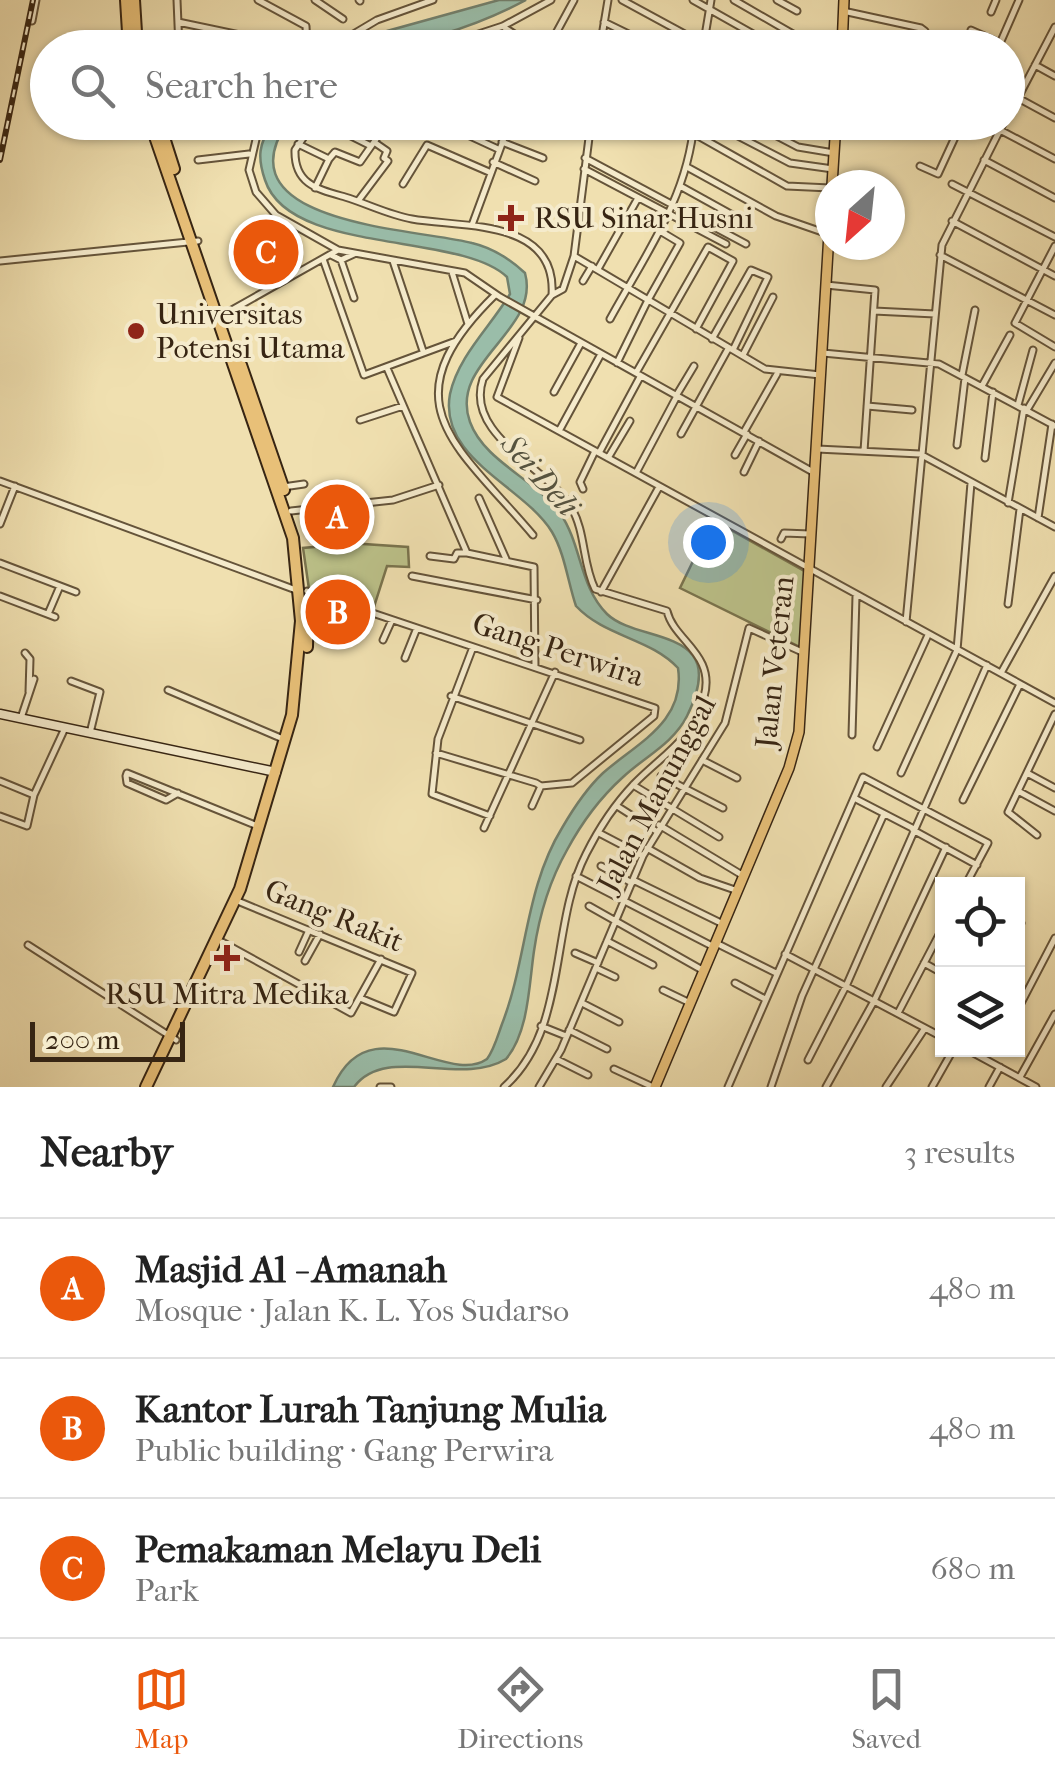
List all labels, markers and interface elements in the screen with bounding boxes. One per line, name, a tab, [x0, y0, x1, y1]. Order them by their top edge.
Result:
search box	[30, 30, 1025, 140]
icon: search	[65, 58, 120, 113]
text: Search here	[145, 63, 338, 108]
north arrow	[815, 170, 905, 260]
place label: RSU Sinar Husni	[534, 201, 754, 236]
marker: RSU Sinar Husni	[498, 205, 524, 231]
pin: C	[234, 214, 298, 290]
place label: Universitas Potensi Utama	[156, 297, 346, 366]
marker: Universitas Potensi Utama	[125, 320, 147, 342]
water label: Sei Deli	[493, 425, 589, 526]
pin: A	[304, 480, 370, 554]
your location	[683, 517, 734, 568]
pin: B	[306, 574, 370, 650]
street label: Jalan Veteran	[748, 574, 801, 752]
street label: Gang Perwira	[468, 606, 649, 695]
street label: Jalan Manunggal	[590, 690, 724, 900]
street label: Gang Rakit	[260, 872, 408, 960]
map controls	[935, 877, 1025, 1057]
button: locate	[935, 877, 1025, 967]
marker: RSU Mitra Medika	[214, 945, 240, 971]
button: layers	[935, 967, 1025, 1057]
place label: RSU Mitra Medika	[105, 977, 350, 1012]
scale bar	[30, 1017, 185, 1062]
text: 200 m	[45, 1023, 120, 1056]
text: Nearby	[40, 1128, 172, 1177]
text: 3 results	[904, 1134, 1015, 1171]
text: Masjid Al - Amanah	[135, 1247, 447, 1292]
text: A	[62, 1270, 83, 1307]
text: 480 m	[929, 1270, 1015, 1307]
text: Mosque · Jalan K. L. Yos Sudarso	[135, 1292, 569, 1329]
text: Kantor Lurah Tanjung Mulia	[135, 1387, 606, 1432]
text: B	[62, 1410, 83, 1447]
text: 480 m	[929, 1410, 1015, 1447]
text: Public building · Gang Perwira	[135, 1432, 553, 1469]
text: Pemakaman Melayu Deli	[135, 1527, 541, 1572]
text: C	[62, 1550, 83, 1587]
text: 680 m	[930, 1550, 1015, 1587]
text: Park	[135, 1572, 199, 1609]
tab: Map	[134, 1662, 189, 1755]
tab: Directions	[457, 1662, 583, 1755]
tab: Saved	[851, 1662, 921, 1755]

